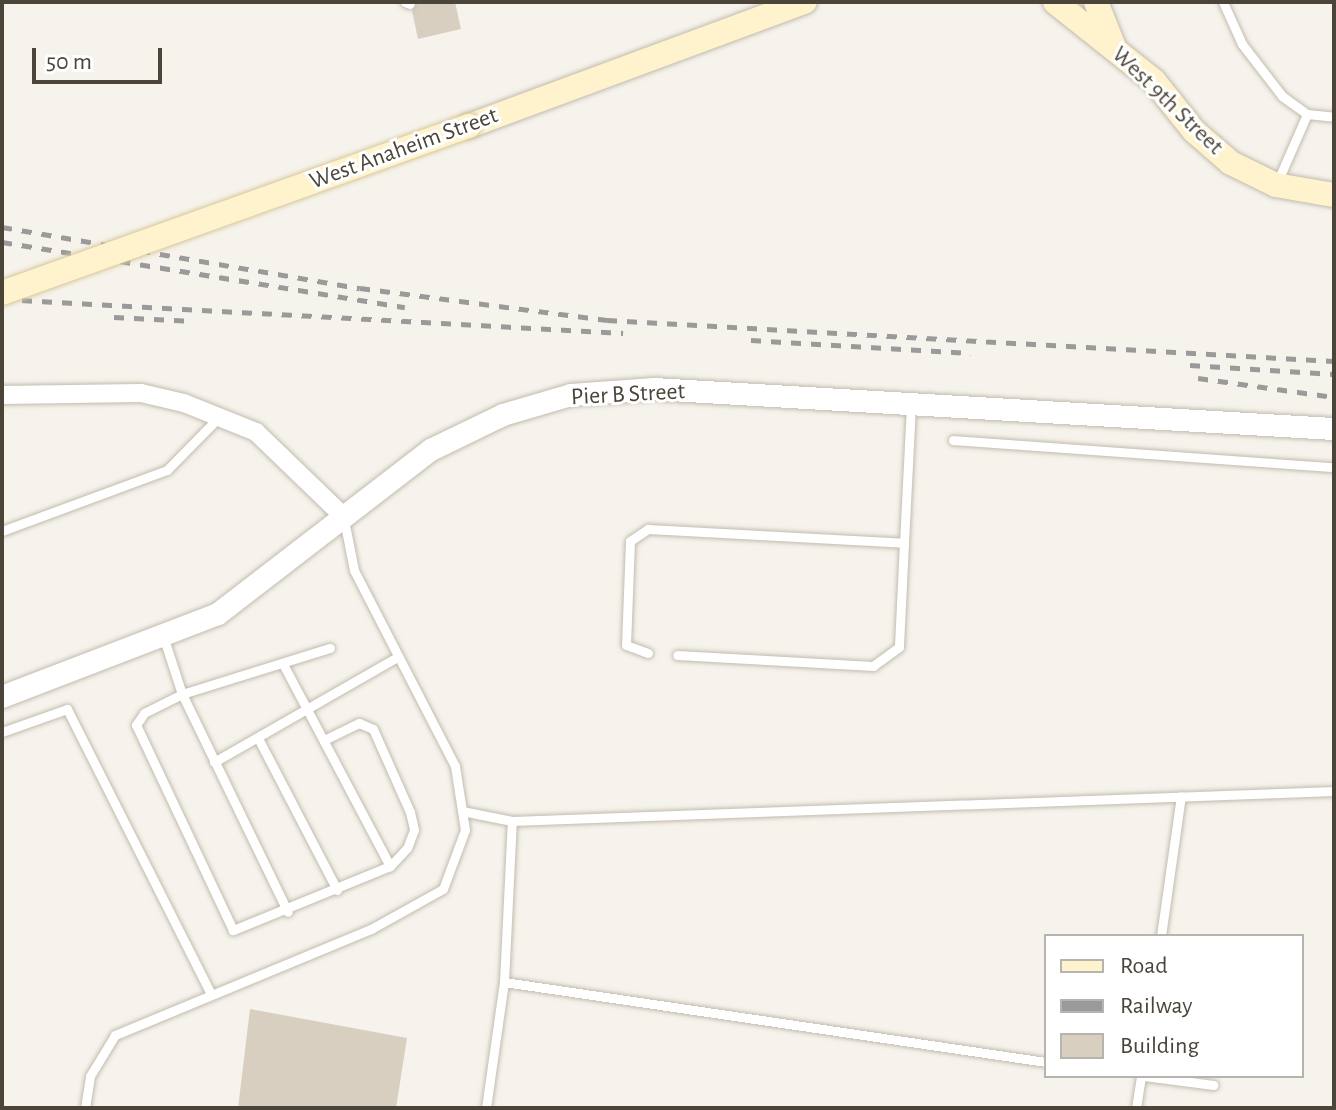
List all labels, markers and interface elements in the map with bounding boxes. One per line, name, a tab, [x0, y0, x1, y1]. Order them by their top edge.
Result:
scale bar	[36, 32, 166, 82]
street label: West 9th Street	[1105, 41, 1229, 161]
text: 50 m	[46, 50, 92, 74]
street label: West Anaheim Street	[306, 102, 502, 196]
street label: Pier B Street	[570, 378, 686, 412]
legend	[1044, 934, 1304, 1078]
text: Road	[1120, 954, 1168, 978]
text: Railway	[1120, 994, 1192, 1018]
text: Building	[1120, 1034, 1199, 1058]

